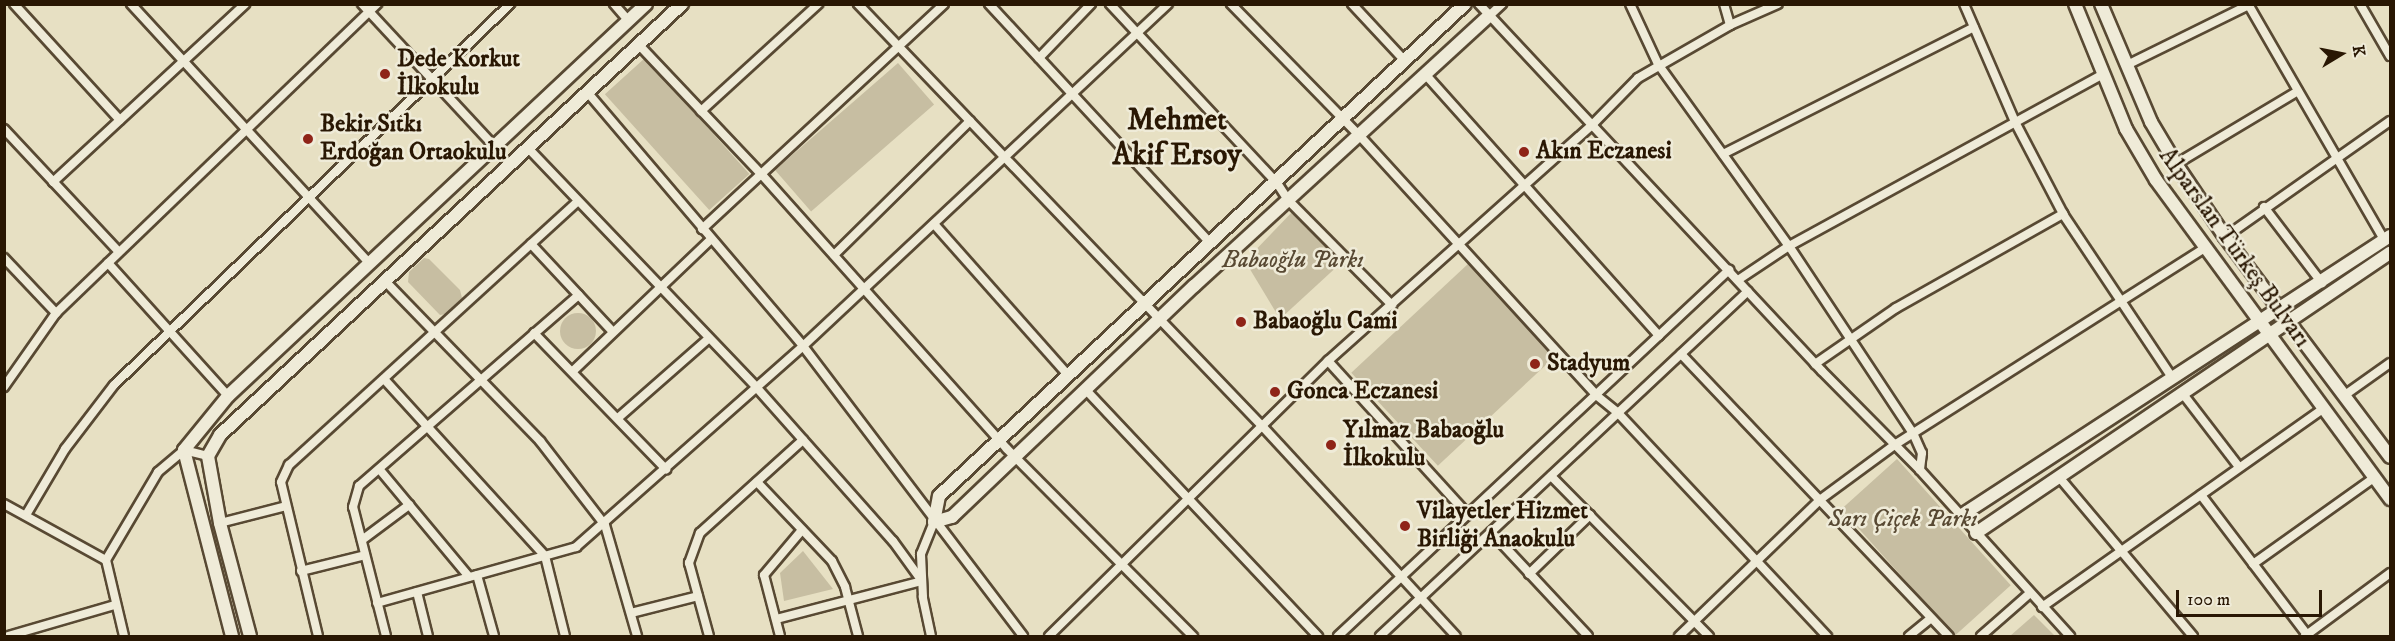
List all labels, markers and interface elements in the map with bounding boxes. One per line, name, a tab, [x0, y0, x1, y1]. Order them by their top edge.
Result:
north arrow	[2311, 24, 2371, 84]
text: K	[2348, 44, 2370, 58]
place label: Dede Korkut İlkokulu	[397, 46, 520, 102]
marker: Dede Korkut İlkokulu	[378, 67, 392, 81]
district label: Mehmet Akif Ersoy	[1113, 103, 1241, 174]
place label: Bekir Sıtkı Erdoğan Ortaokulu	[320, 111, 507, 167]
marker: Bekir Sıtkı Erdoğan Ortaokulu	[301, 132, 315, 146]
place label: Akın Eczanesi	[1536, 138, 1672, 166]
street label: Alparslan Türkeş Bulvarı	[2152, 143, 2316, 353]
marker: Akın Eczanesi	[1517, 145, 1531, 159]
park label: Babaoğlu Parkı	[1222, 247, 1364, 275]
place label: Babaoğlu Cami	[1253, 308, 1397, 336]
marker: Babaoğlu Cami	[1234, 315, 1248, 329]
place label: Stadyum	[1547, 350, 1630, 378]
marker: Stadyum	[1528, 357, 1542, 371]
place label: Gonca Eczanesi	[1287, 378, 1438, 406]
marker: Gonca Eczanesi	[1268, 385, 1282, 399]
place label: Yılmaz Babaoğlu İlkokulu	[1343, 417, 1504, 473]
marker: Yılmaz Babaoğlu İlkokulu	[1324, 438, 1338, 452]
place label: Vilayetler Hizmet Birliği Anaokulu	[1417, 498, 1588, 554]
park label: Sarı Çiçek Parkı	[1829, 506, 1977, 534]
marker: Vilayetler Hizmet Birliği Anaokulu	[1398, 519, 1412, 533]
scale bar	[2179, 578, 2324, 616]
text: 100 m	[2187, 589, 2230, 611]

